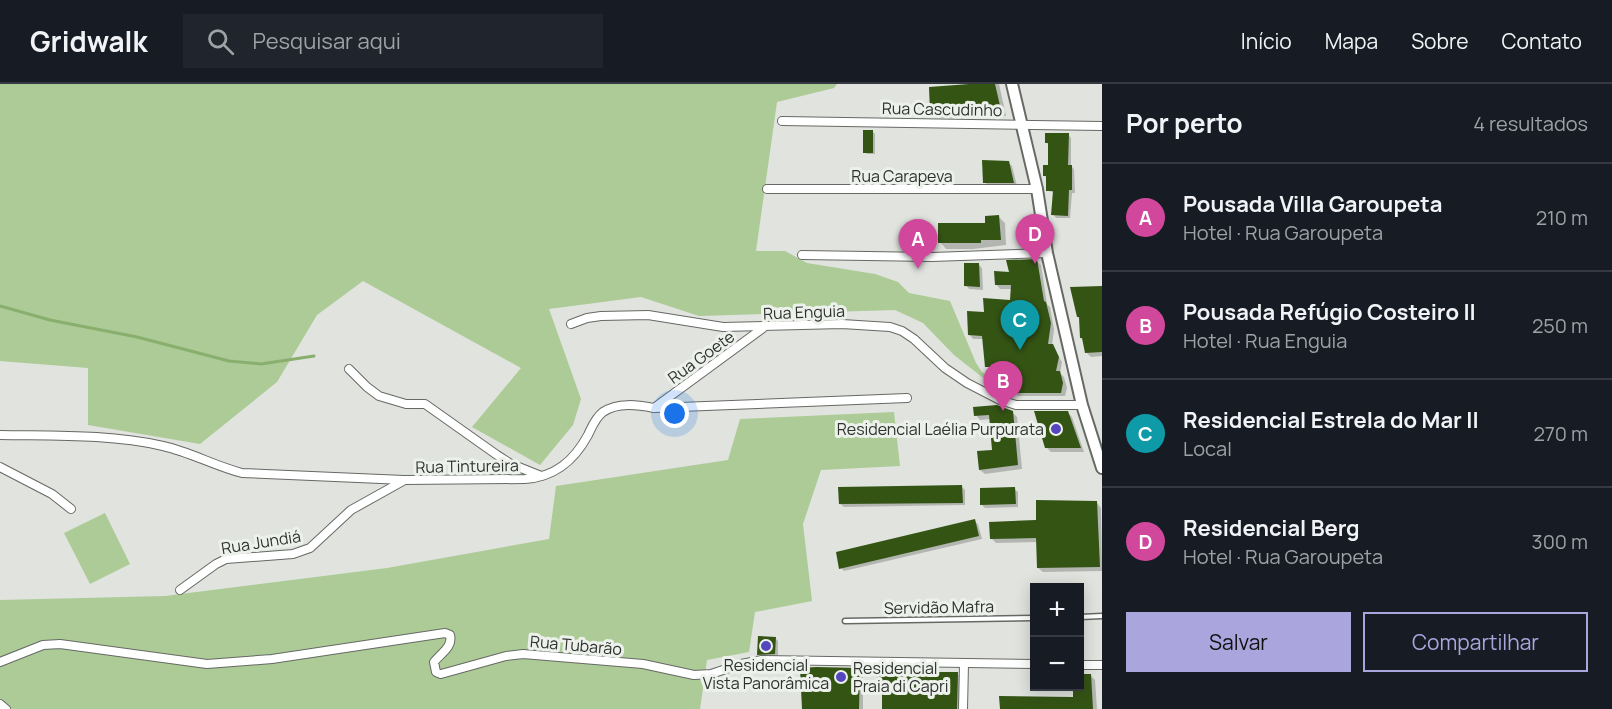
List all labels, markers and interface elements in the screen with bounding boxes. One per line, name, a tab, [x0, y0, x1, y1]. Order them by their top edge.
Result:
search box	[183, 14, 603, 68]
text: Gridwalk	[30, 22, 147, 60]
icon: search	[204, 25, 237, 58]
text: Pesquisar aqui	[252, 26, 401, 56]
text: Início	[1241, 27, 1292, 55]
text: Mapa	[1325, 27, 1378, 55]
text: Sobre	[1411, 27, 1469, 55]
text: Contato	[1502, 27, 1582, 55]
street label: Rua Cascudinho	[882, 97, 1002, 121]
text: Por perto	[1126, 105, 1243, 141]
text: 4 resultados	[1473, 110, 1588, 137]
street label: Rua Carapeva	[851, 165, 953, 187]
text: Pousada Villa Garoupeta	[1183, 189, 1442, 219]
text: A	[1139, 204, 1152, 231]
text: 210 m	[1536, 204, 1588, 231]
pin: D	[1016, 214, 1054, 264]
text: Hotel · Rua Garoupeta	[1183, 219, 1383, 246]
pin: A	[898, 220, 938, 269]
text: Pousada Refúgio Costeiro II	[1183, 297, 1476, 327]
street label: Rua Enguia	[763, 300, 845, 324]
pin: C	[1000, 300, 1040, 350]
text: B	[1139, 312, 1152, 339]
text: 250 m	[1532, 312, 1588, 339]
street label: Rua Goete	[663, 325, 739, 389]
text: Hotel · Rua Enguia	[1183, 327, 1347, 354]
pin: B	[984, 362, 1022, 411]
your location	[660, 399, 689, 428]
text: Residencial Estrela do Mar II	[1183, 405, 1479, 435]
place label: Residencial Laélia Purpurata	[837, 418, 1044, 440]
text: C	[1138, 420, 1153, 447]
text: 270 m	[1533, 420, 1588, 447]
marker: Residencial Laélia Purpurata	[1049, 422, 1063, 436]
text: Local	[1183, 435, 1232, 462]
street label: Rua Tintureira	[415, 454, 519, 478]
text: Residencial Berg	[1183, 513, 1360, 543]
street label: Rua Jundiá	[220, 525, 302, 559]
text: D	[1138, 528, 1153, 555]
text: 300 m	[1532, 528, 1588, 555]
text: Hotel · Rua Garoupeta	[1183, 543, 1383, 570]
map controls	[1030, 583, 1084, 691]
button: +	[1030, 583, 1084, 637]
street label: Servidão Mafra	[884, 595, 994, 619]
button: Salvar	[1126, 612, 1351, 672]
button: Compartilhar	[1363, 612, 1588, 672]
street label: Rua Tubarão	[529, 630, 623, 660]
button: −	[1030, 637, 1084, 691]
marker: Residencial Vista Panorâmica	[759, 639, 773, 653]
place label: Residencial Vista Panorâmica	[703, 654, 829, 694]
place label: Residencial Praia di Capri	[853, 657, 949, 697]
marker: Residencial Praia di Capri	[834, 670, 848, 684]

